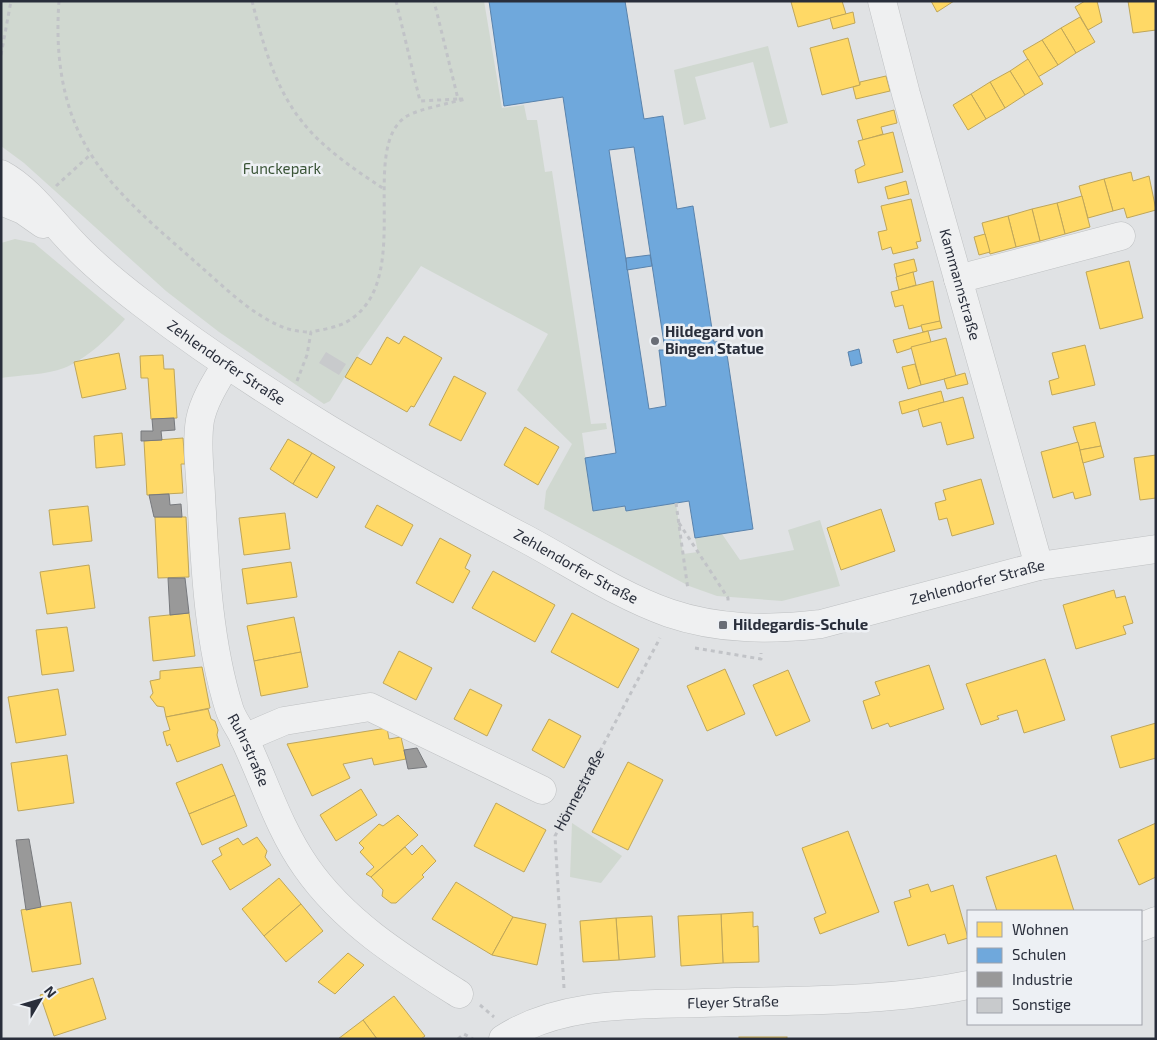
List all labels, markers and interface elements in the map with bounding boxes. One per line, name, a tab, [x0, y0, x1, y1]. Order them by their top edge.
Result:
park label: Funckepark	[243, 159, 322, 177]
street label: Kammannstraße	[936, 227, 985, 342]
street label: Zehlendorfer Straße	[164, 315, 289, 408]
place label: Hildegard von Bingen Statue	[665, 322, 764, 357]
marker: Hildegard von Bingen Statue	[649, 335, 661, 347]
street label: Zehlendorfer Straße	[511, 524, 641, 607]
street label: Zehlendorfer Straße	[908, 555, 1046, 608]
place label: Hildegardis-Schule	[733, 615, 868, 633]
marker: Hildegardis-Schule	[717, 619, 729, 631]
street label: Ruhrstraße	[224, 710, 274, 789]
street label: Hönnestraße	[549, 746, 607, 834]
legend	[967, 910, 1142, 1025]
text: Wohnen	[1012, 920, 1069, 938]
text: Schulen	[1012, 945, 1066, 963]
text: Industrie	[1012, 970, 1073, 988]
north arrow	[15, 975, 65, 1025]
text: N	[41, 982, 60, 1001]
street label: Fleyer Straße	[687, 991, 779, 1011]
text: Sonstige	[1012, 995, 1071, 1013]

